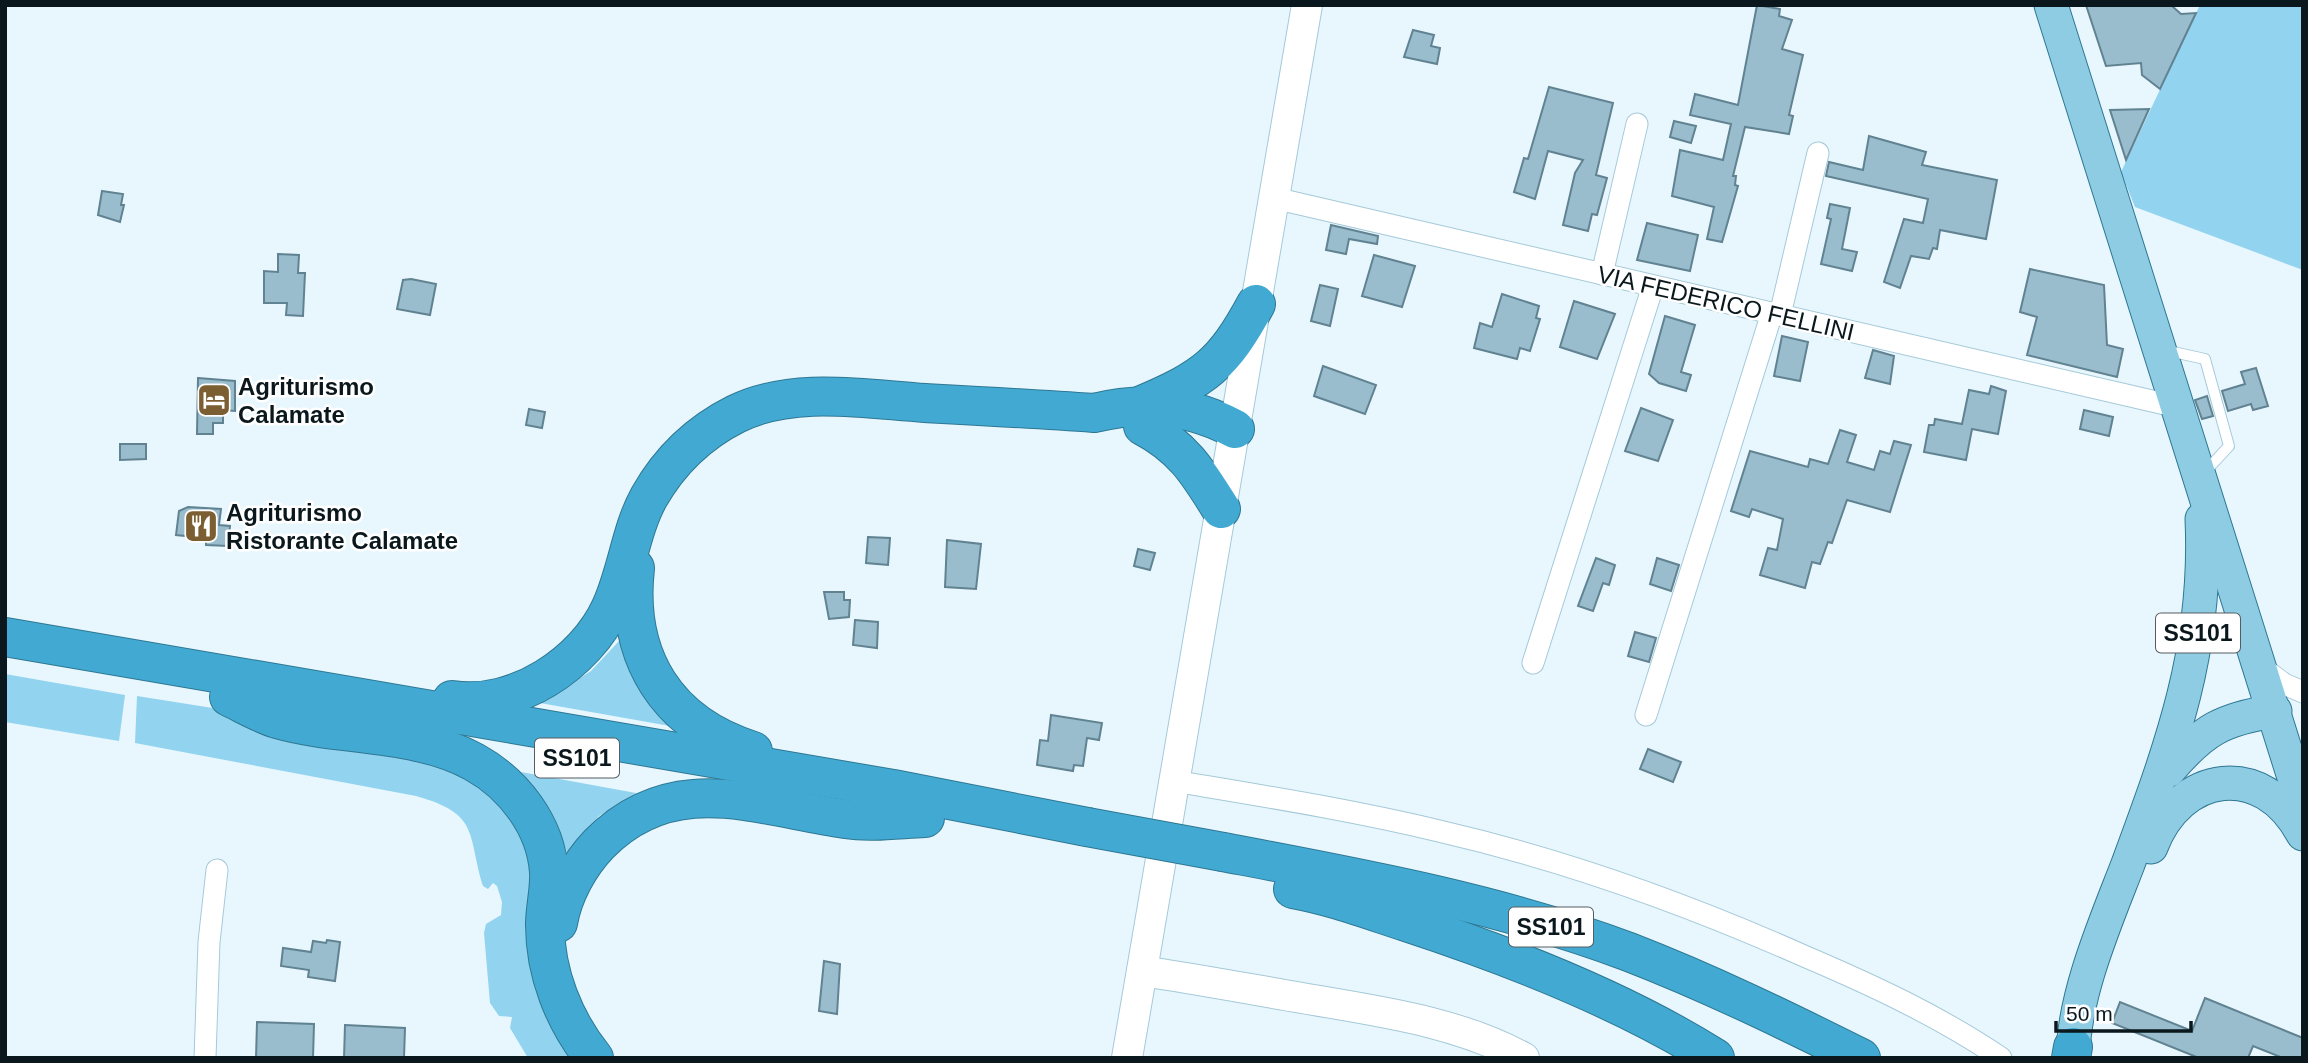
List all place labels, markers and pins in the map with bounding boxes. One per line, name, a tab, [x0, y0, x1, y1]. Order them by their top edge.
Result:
place label: Agriturismo Calamate	[238, 373, 374, 428]
hotel icon: Agriturismo Calamate	[195, 381, 233, 419]
place label: Agriturismo Ristorante Calamate	[226, 499, 458, 554]
restaurant icon: Agriturismo Ristorante Calamate	[182, 507, 220, 545]

